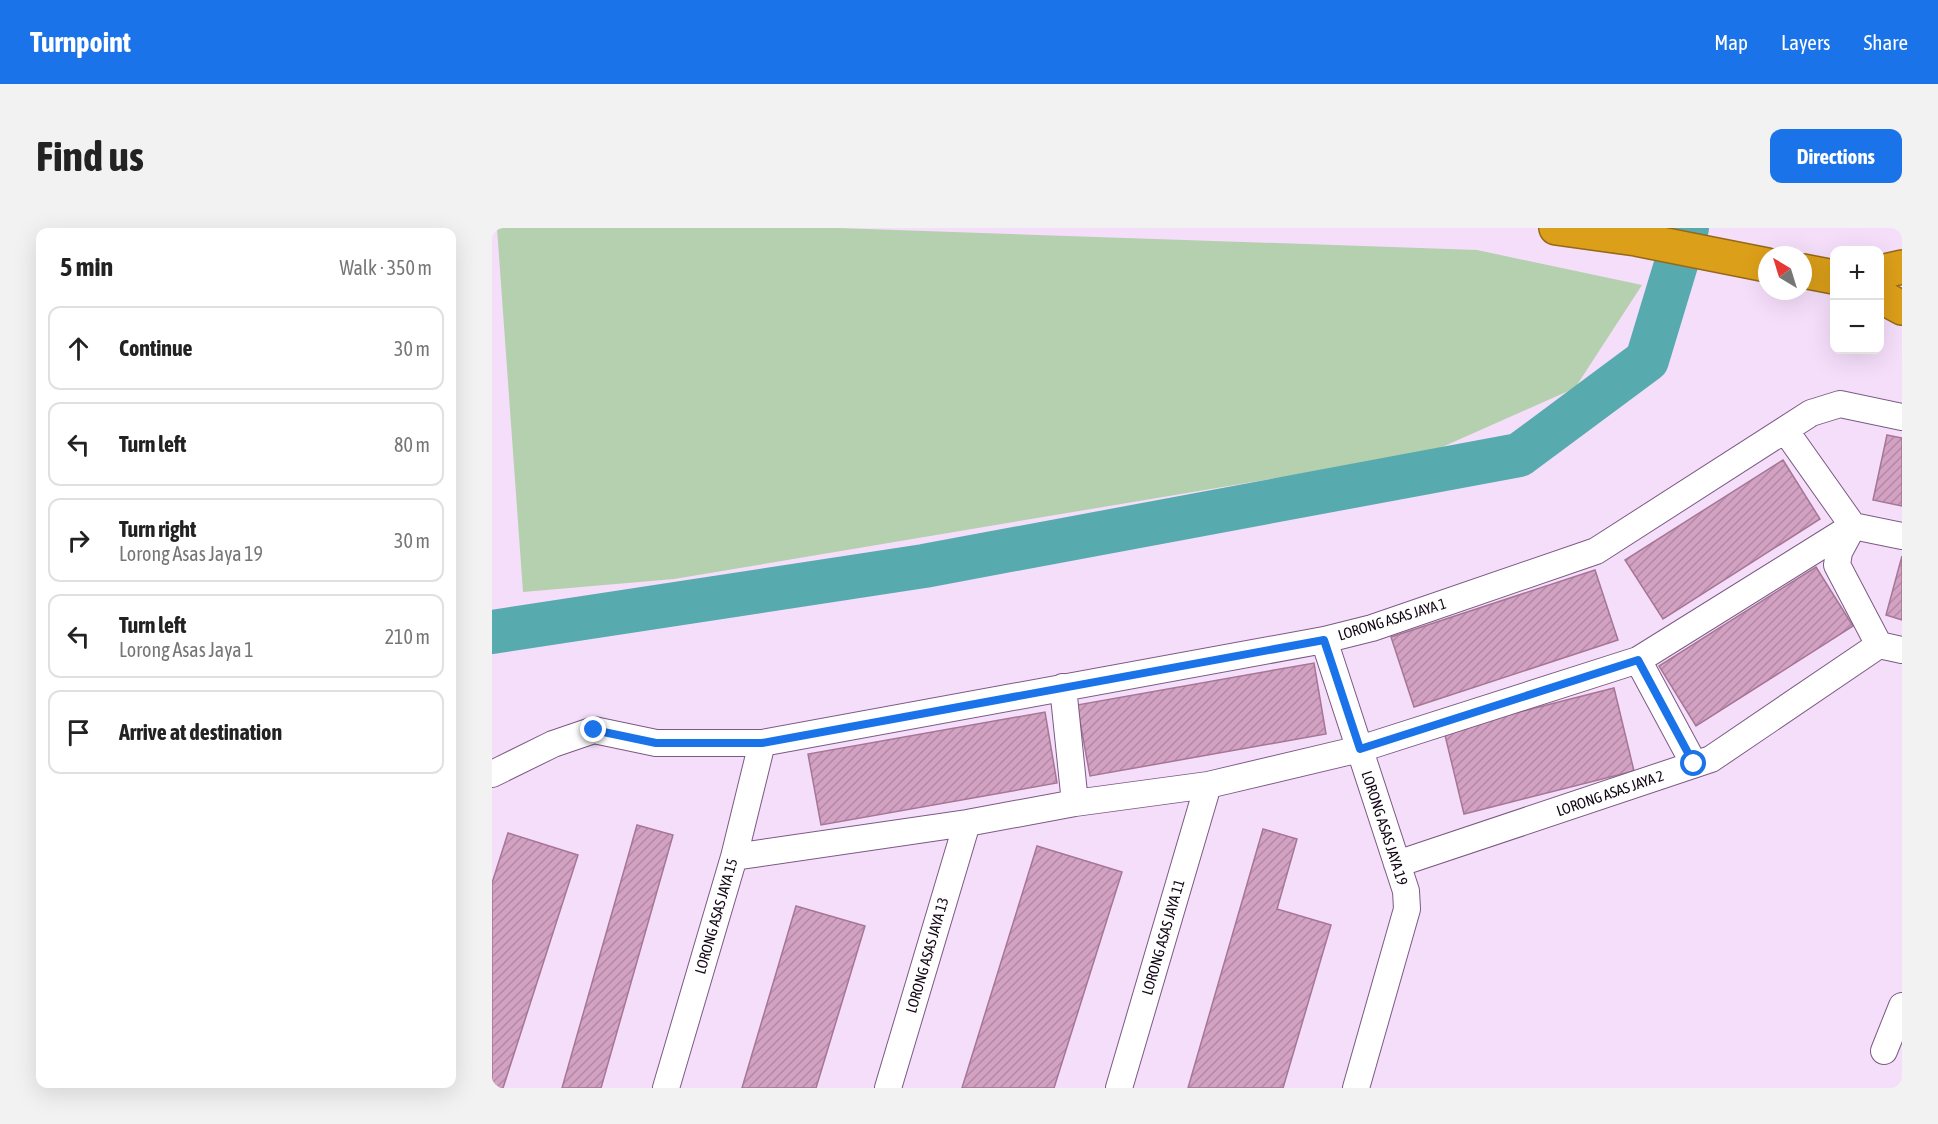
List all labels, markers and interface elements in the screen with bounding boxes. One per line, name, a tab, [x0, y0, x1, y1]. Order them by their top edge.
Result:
text: Turnpoint	[30, 26, 131, 58]
text: Map	[1714, 30, 1748, 54]
text: Layers	[1781, 30, 1831, 54]
text: Share	[1864, 30, 1908, 54]
button: Directions	[1770, 129, 1902, 183]
text: Find us	[36, 132, 144, 180]
north arrow	[1758, 246, 1812, 300]
map controls	[1830, 246, 1884, 354]
button: +	[1830, 246, 1884, 300]
text: 5 min	[60, 252, 113, 282]
text: Walk · 350 m	[340, 256, 432, 279]
button: −	[1830, 300, 1884, 354]
icon: ahead	[62, 332, 95, 365]
text: Continue	[119, 335, 193, 361]
text: 30 m	[394, 337, 430, 360]
icon: left	[62, 428, 95, 461]
text: Turn left	[119, 431, 186, 457]
text: 80 m	[394, 433, 430, 456]
text: Turn right	[119, 516, 196, 542]
icon: right	[62, 524, 95, 557]
text: 30 m	[394, 529, 430, 552]
text: Lorong Asas Jaya 19	[119, 542, 263, 565]
street label: LORONG ASAS JAYA 1	[1336, 594, 1448, 644]
text: Turn left	[119, 612, 186, 638]
icon: left	[62, 620, 95, 653]
text: 210 m	[385, 625, 430, 648]
text: Lorong Asas Jaya 1	[119, 638, 254, 661]
icon: arrive	[62, 716, 95, 749]
route end	[580, 716, 606, 742]
text: Arrive at destination	[119, 719, 282, 745]
route start	[1680, 750, 1706, 776]
street label: LORONG ASAS JAYA 2	[1554, 767, 1666, 819]
street label: LORONG ASAS JAYA 19	[1358, 769, 1412, 887]
street label: LORONG ASAS JAYA 15	[691, 856, 741, 976]
street label: LORONG ASAS JAYA 11	[1138, 877, 1188, 997]
street label: LORONG ASAS JAYA 13	[902, 895, 952, 1015]

